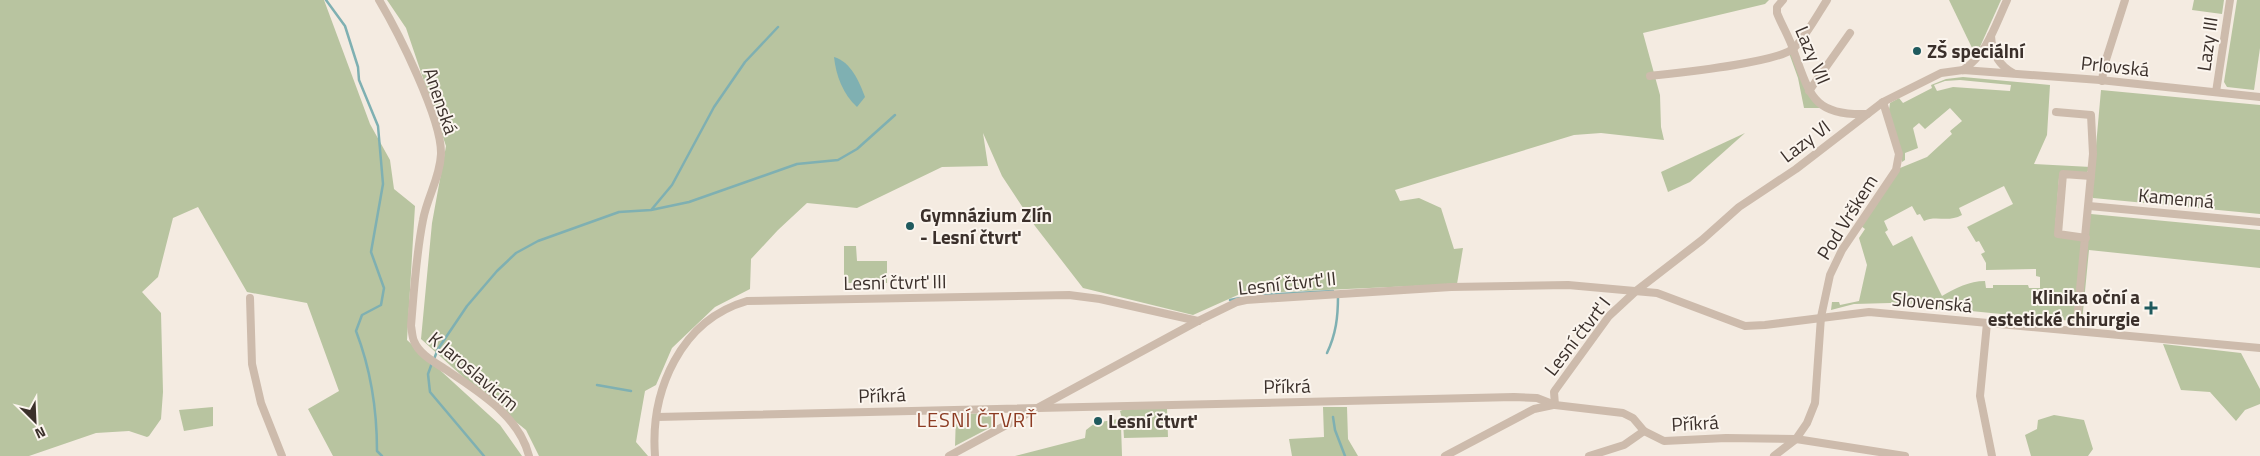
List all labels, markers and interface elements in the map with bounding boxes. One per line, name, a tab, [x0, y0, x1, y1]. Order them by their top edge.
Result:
street label: Lazy III	[2188, 15, 2225, 73]
street label: Lazy VII	[1788, 21, 1839, 89]
place label: ZŠ speciální	[1927, 36, 2026, 65]
marker: ZŠ speciální	[1911, 45, 1923, 57]
street label: Prlovská	[2079, 48, 2151, 84]
street label: Anenská	[417, 64, 467, 138]
street label: Lazy VI	[1773, 112, 1836, 169]
street label: Pod Vrškem	[1809, 168, 1884, 265]
street label: Kamenná	[2137, 180, 2216, 215]
place label: Gymnázium Zlín - Lesní čtvrť	[920, 200, 1052, 251]
marker: Gymnázium Zlín - Lesní čtvrť	[904, 220, 916, 232]
street label: Lesní čtvrť II	[1237, 263, 1337, 302]
street label: Lesní čtvrť III	[843, 266, 947, 297]
place label: Klinika oční a estetické chirurgie	[1988, 282, 2140, 333]
street label: Slovenská	[1891, 284, 1974, 320]
street label: Lesní čtvrť I	[1536, 290, 1617, 382]
marker: Klinika oční a estetické chirurgie	[2144, 301, 2158, 315]
street label: K Jaroslavicím	[423, 324, 526, 417]
street label: Příkrá	[1263, 371, 1311, 400]
street label: Příkrá	[858, 379, 907, 410]
north arrow	[10, 396, 60, 446]
district label: LESNÍ ČTVRŤ	[917, 404, 1037, 435]
place label: Lesní čtvrť	[1108, 406, 1197, 435]
street label: Příkrá	[1671, 407, 1720, 438]
marker: Lesní čtvrť	[1092, 415, 1104, 427]
text: N	[32, 422, 49, 445]

